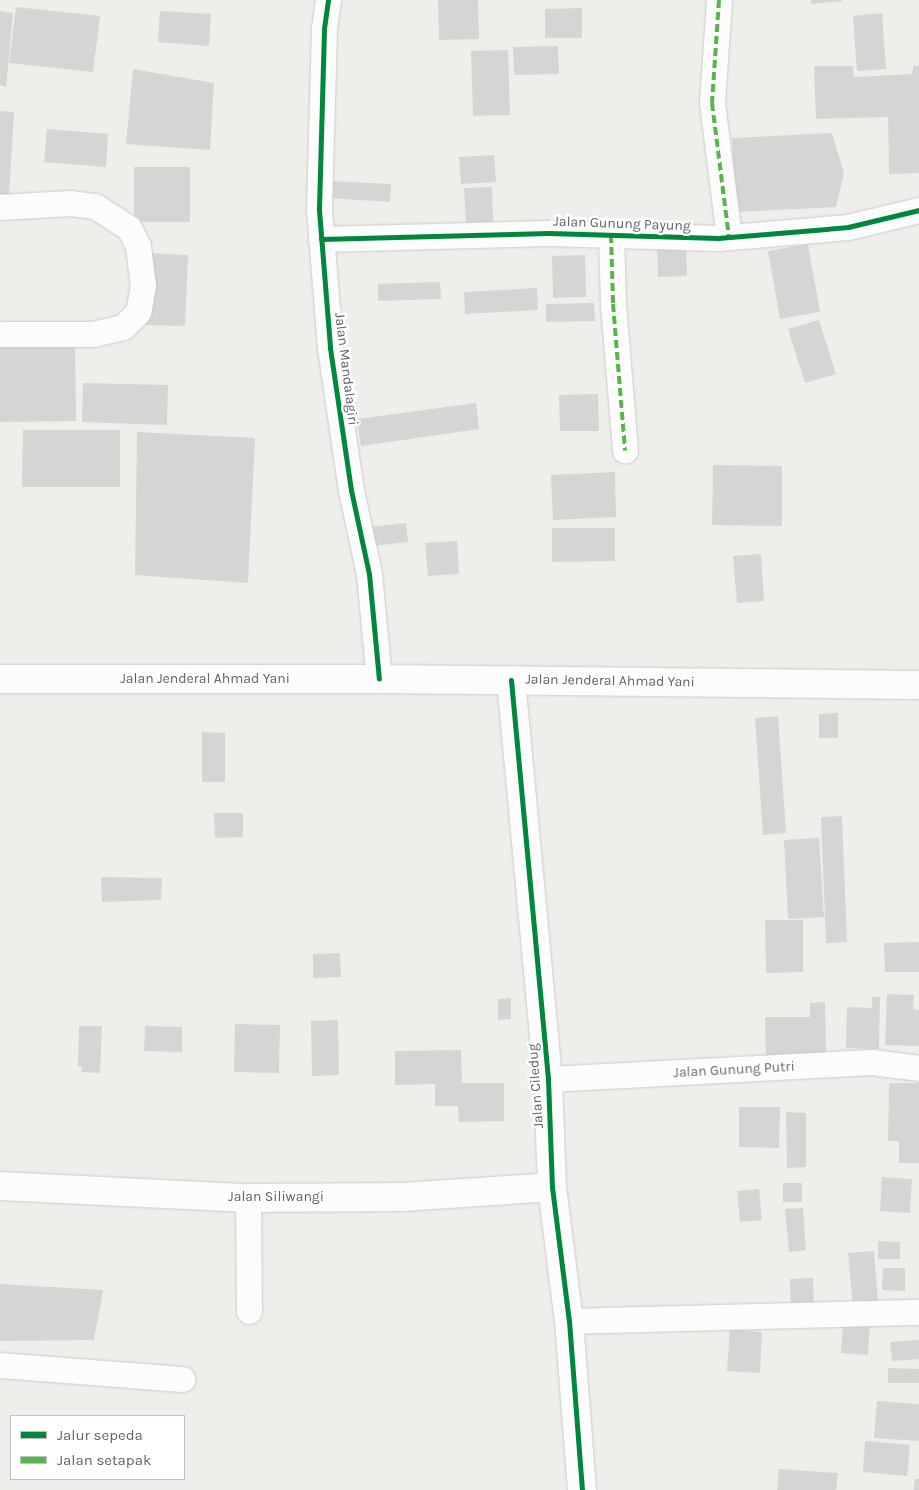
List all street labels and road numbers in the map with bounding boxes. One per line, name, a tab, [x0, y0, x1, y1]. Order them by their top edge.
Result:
street label: Jalan Gunung Payung	[553, 213, 691, 235]
street label: Jalan Mandalagiri	[331, 312, 361, 426]
street label: Jalan Jenderal Ahmad Yani	[120, 671, 290, 687]
street label: Jalan Jenderal Ahmad Yani	[525, 671, 695, 691]
street label: Jalan Ciledug	[525, 1043, 547, 1129]
street label: Jalan Gunung Putri	[673, 1058, 795, 1082]
street label: Jalan Siliwangi	[228, 1189, 324, 1205]

